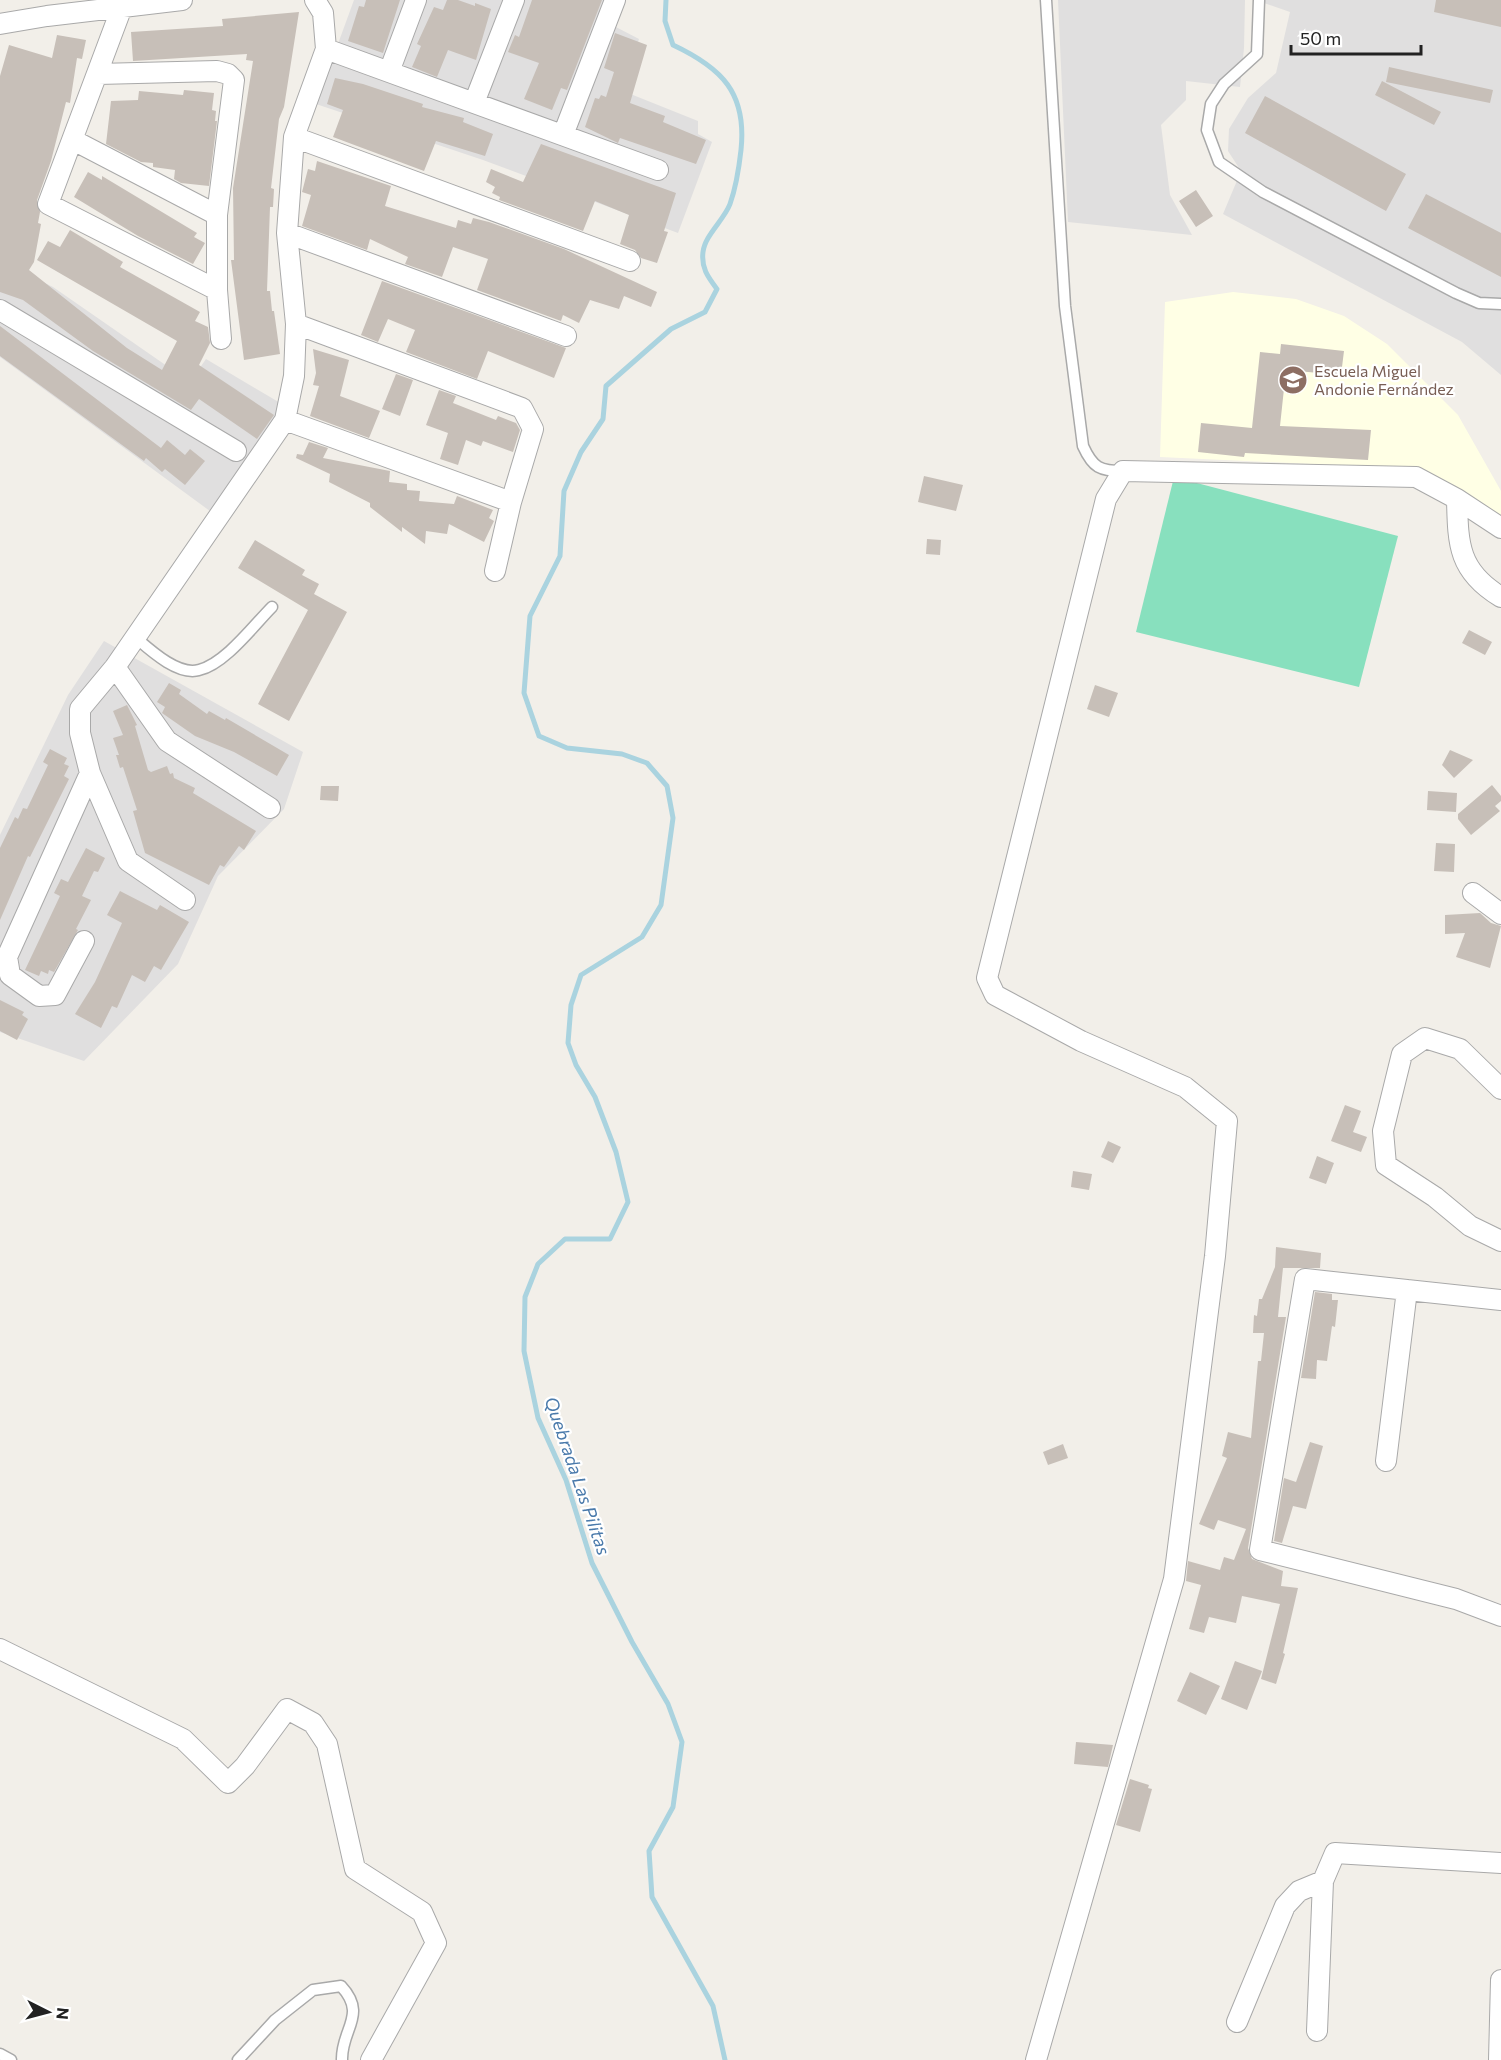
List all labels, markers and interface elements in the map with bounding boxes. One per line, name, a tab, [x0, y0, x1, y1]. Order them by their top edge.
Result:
scale bar	[1291, 18, 1422, 56]
text: 50 m	[1300, 27, 1341, 49]
place label: Escuela Miguel Andonie Fernández	[1314, 361, 1454, 398]
school or university icon: Escuela Miguel Andonie Fernández	[1277, 364, 1309, 396]
water label: Quebrada Las Pilitas	[541, 1394, 615, 1558]
north arrow	[18, 1982, 78, 2042]
text: N	[53, 2007, 73, 2021]

